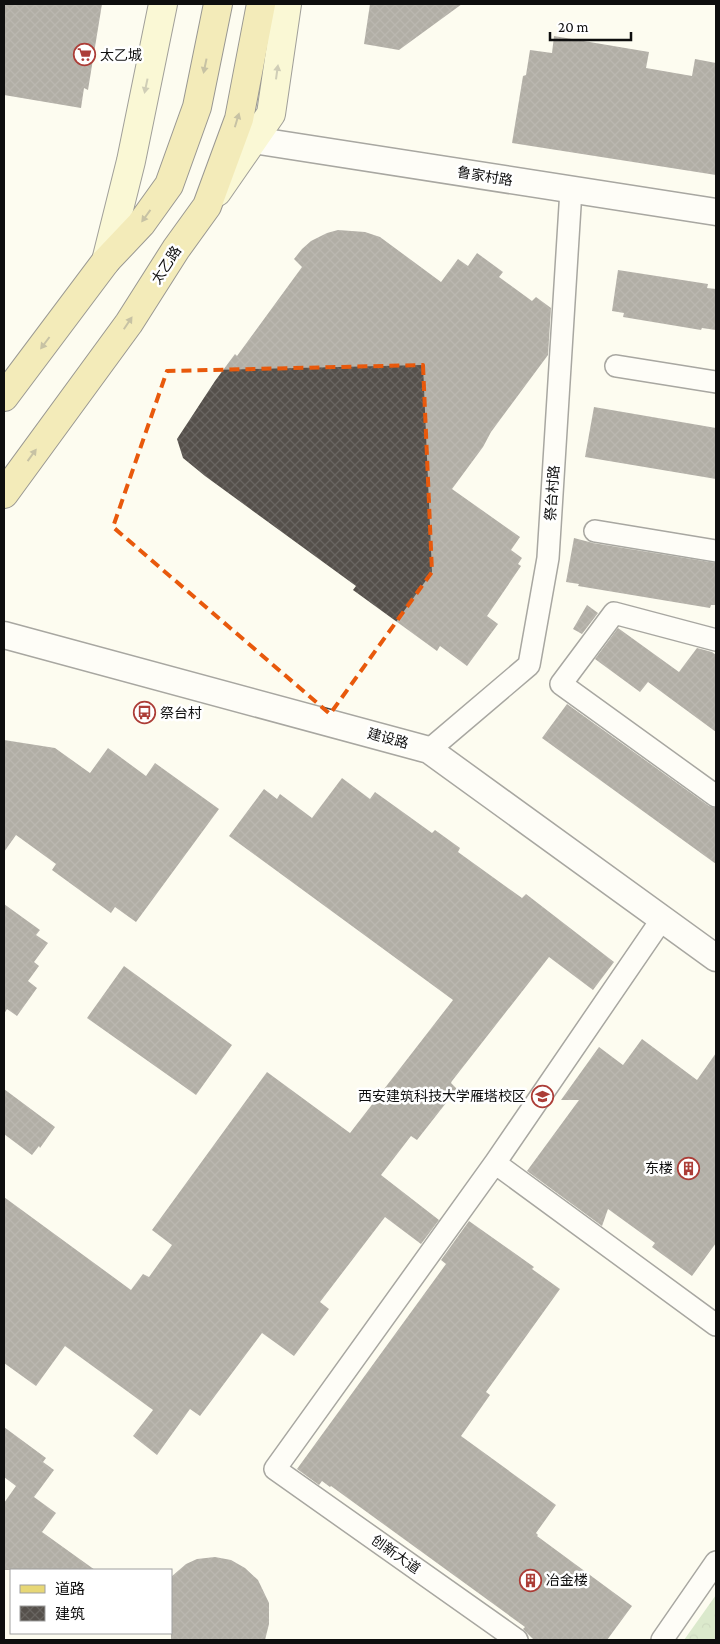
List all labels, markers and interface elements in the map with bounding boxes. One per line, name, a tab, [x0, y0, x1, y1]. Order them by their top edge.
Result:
scale bar	[550, 10, 631, 42]
text: 20 m	[558, 19, 589, 35]
supermarket icon: 太乙城	[72, 43, 96, 67]
place label: 太乙城	[100, 47, 142, 63]
one-way arrow	[201, 59, 209, 74]
one-way arrow	[274, 64, 282, 80]
one-way arrow	[142, 78, 150, 94]
one-way arrow	[234, 113, 242, 128]
street label: 鲁家村路	[456, 164, 514, 188]
one-way arrow	[141, 209, 151, 223]
street label: 太乙路	[148, 243, 184, 287]
one-way arrow	[123, 317, 133, 330]
one-way arrow	[39, 336, 50, 349]
one-way arrow	[27, 449, 38, 462]
street label: 祭台村路	[542, 465, 562, 521]
bus stop icon: 祭台村	[132, 701, 156, 725]
place label: 祭台村	[160, 705, 202, 721]
street label: 建设路	[366, 725, 410, 751]
school or university icon: 西安建筑科技大学雁塔校区	[530, 1084, 554, 1108]
place label: 西安建筑科技大学雁塔校区	[358, 1088, 526, 1104]
building icon: 东楼	[677, 1156, 701, 1180]
place label: 东楼	[645, 1160, 673, 1176]
street label: 创新大道	[368, 1531, 424, 1577]
building icon: 冶金楼	[518, 1568, 542, 1592]
legend	[10, 1569, 172, 1634]
place label: 冶金楼	[546, 1572, 588, 1588]
text: 道路	[55, 1581, 85, 1597]
text: 建筑	[55, 1606, 85, 1622]

